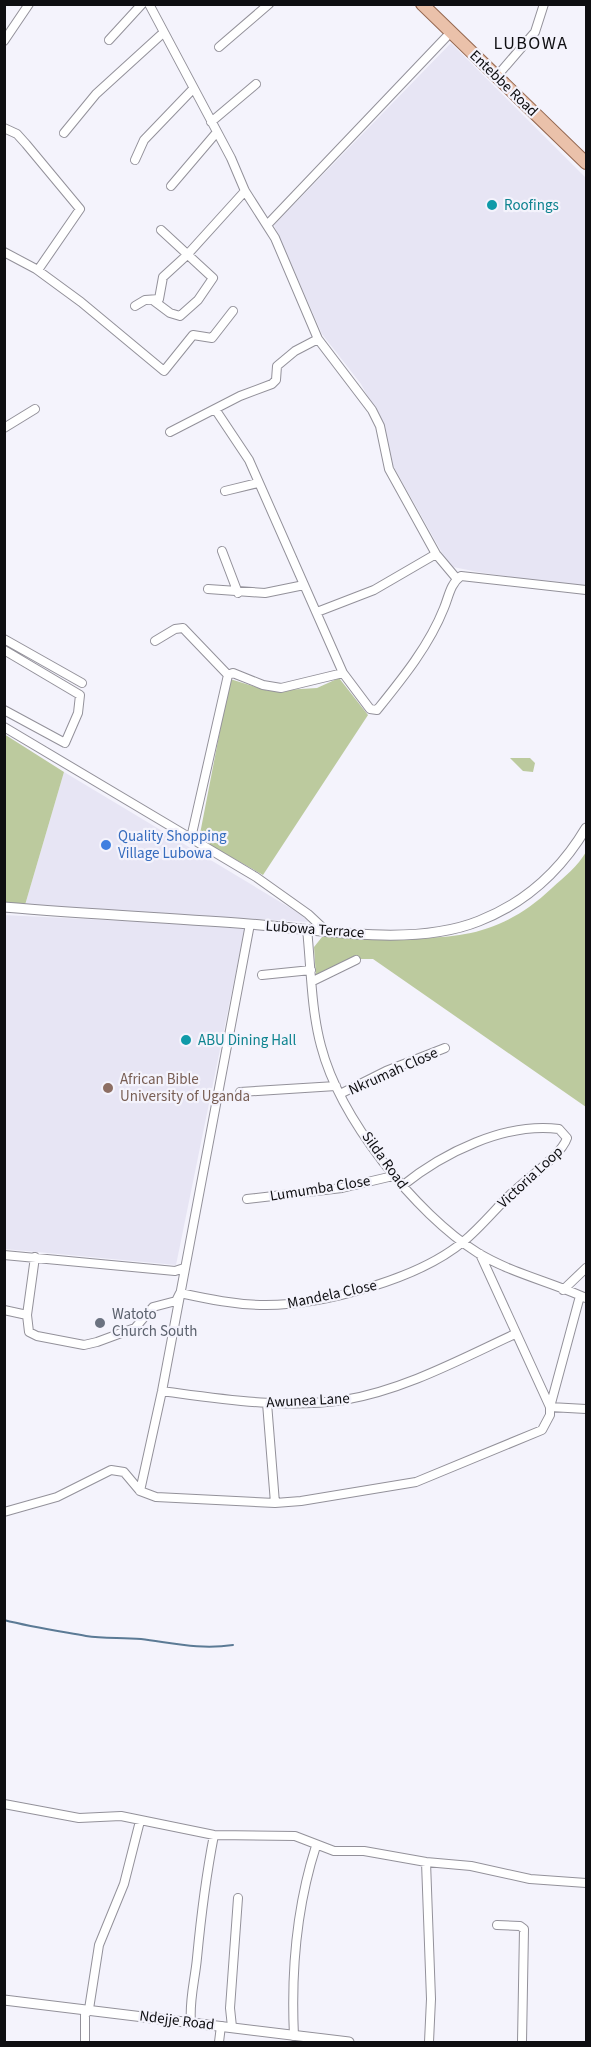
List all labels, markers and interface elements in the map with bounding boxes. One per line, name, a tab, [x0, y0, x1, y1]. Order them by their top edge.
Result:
district label: LUBOWA	[493, 31, 569, 56]
street label: Entebbe Road	[465, 45, 542, 121]
place label: Roofings	[504, 195, 559, 216]
marker: Roofings	[485, 198, 499, 212]
place label: Quality Shopping Village Lubowa	[118, 826, 227, 864]
marker: Quality Shopping Village Lubowa	[99, 838, 113, 852]
street label: Lubowa Terrace	[265, 916, 365, 943]
place label: ABU Dining Hall	[198, 1030, 296, 1051]
marker: ABU Dining Hall	[179, 1033, 193, 1047]
street label: Nkrumah Close	[345, 1042, 441, 1101]
place label: African Bible University of Uganda	[120, 1069, 250, 1107]
marker: African Bible University of Uganda	[101, 1081, 115, 1095]
street label: Silda Road	[357, 1127, 413, 1193]
street label: Victoria Loop	[493, 1142, 568, 1213]
street label: Lumumba Close	[268, 1170, 372, 1207]
street label: Mandela Close	[285, 1275, 379, 1314]
place label: Watoto Church South	[112, 1304, 197, 1342]
marker: Watoto Church South	[93, 1316, 107, 1330]
street label: Awunea Lane	[266, 1388, 350, 1413]
street label: Ndejje Road	[138, 2005, 216, 2036]

